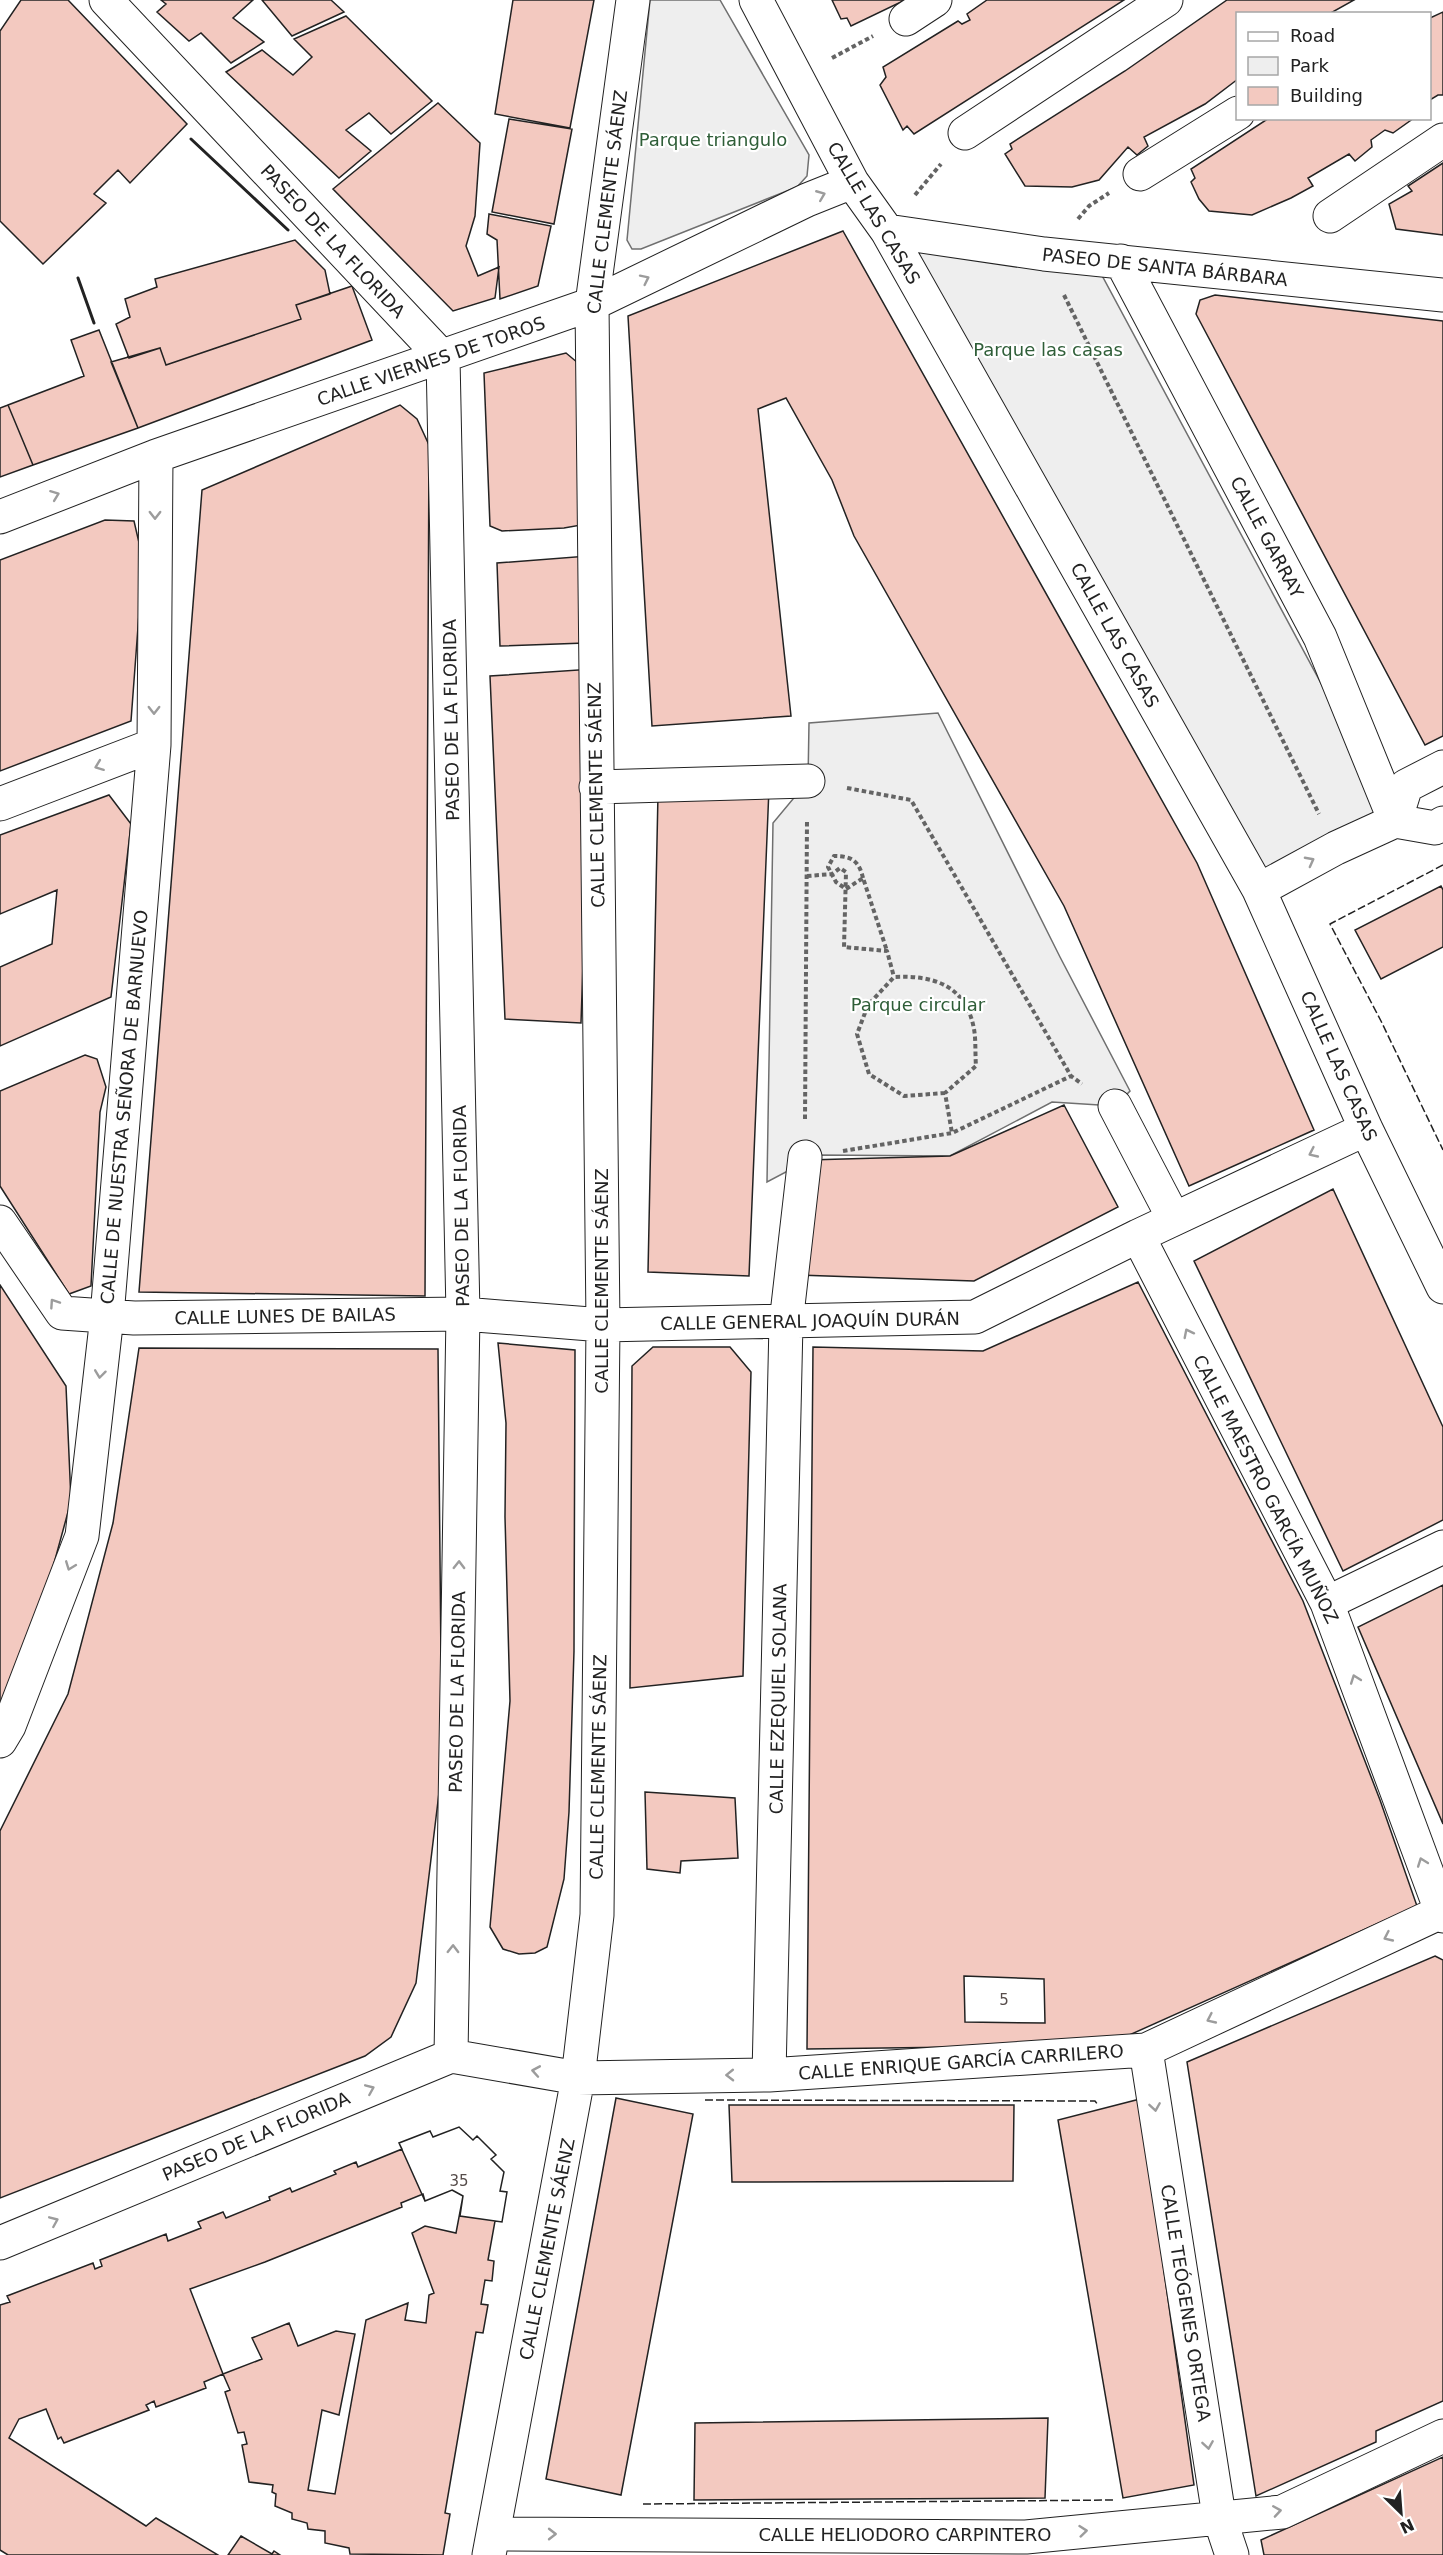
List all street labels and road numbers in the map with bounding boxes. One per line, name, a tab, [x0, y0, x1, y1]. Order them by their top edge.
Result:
street label: CALLE CLEMENTE SÁENZ	[583, 89, 631, 315]
street label: CALLE LAS CASAS	[823, 138, 925, 288]
street label: PASEO DE LA FLORIDA	[257, 160, 410, 322]
street label: PASEO DE SANTA BÁRBARA	[1041, 244, 1289, 290]
street label: CALLE VIERNES DE TOROS	[314, 312, 548, 410]
street label: CALLE GARRAY	[1226, 473, 1308, 602]
street label: CALLE LAS CASAS	[1066, 559, 1164, 711]
street label: PASEO DE LA FLORIDA	[439, 618, 463, 821]
street label: CALLE CLEMENTE SÁENZ	[584, 682, 608, 908]
street label: CALLE DE NUESTRA SEÑORA DE BARNUEVO	[96, 909, 152, 1305]
street label: CALLE LAS CASAS	[1296, 988, 1382, 1144]
street label: PASEO DE LA FLORIDA	[449, 1104, 473, 1307]
street label: CALLE CLEMENTE SÁENZ	[591, 1168, 612, 1394]
street label: CALLE LUNES DE BAILAS	[174, 1304, 396, 1328]
street label: CALLE GENERAL JOAQUÍN DURÁN	[660, 1308, 960, 1334]
street label: CALLE MAESTRO GARCÍA MUÑOZ	[1189, 1351, 1343, 1627]
street label: CALLE EZEQUIEL SOLANA	[765, 1583, 791, 1815]
street label: PASEO DE LA FLORIDA	[445, 1590, 469, 1793]
street label: CALLE CLEMENTE SÁENZ	[586, 1654, 610, 1880]
street label: CALLE ENRIQUE GARCÍA CARRILERO	[798, 2040, 1124, 2084]
street label: PASEO DE LA FLORIDA	[159, 2087, 354, 2185]
street label: CALLE CLEMENTE SÁENZ	[515, 2136, 579, 2362]
street label: CALLE TEÓGENES ORTEGA	[1157, 2183, 1215, 2424]
street label: CALLE HELIODORO CARPINTERO	[759, 2524, 1051, 2545]

